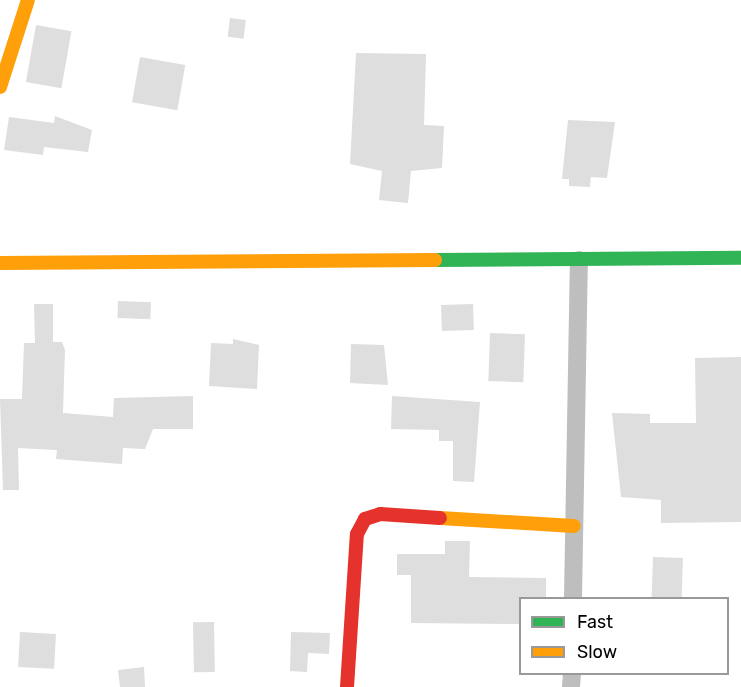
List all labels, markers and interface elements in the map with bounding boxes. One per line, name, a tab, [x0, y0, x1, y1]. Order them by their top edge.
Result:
legend	[519, 597, 729, 675]
text: Fast	[577, 611, 613, 633]
text: Slow	[577, 641, 617, 663]

